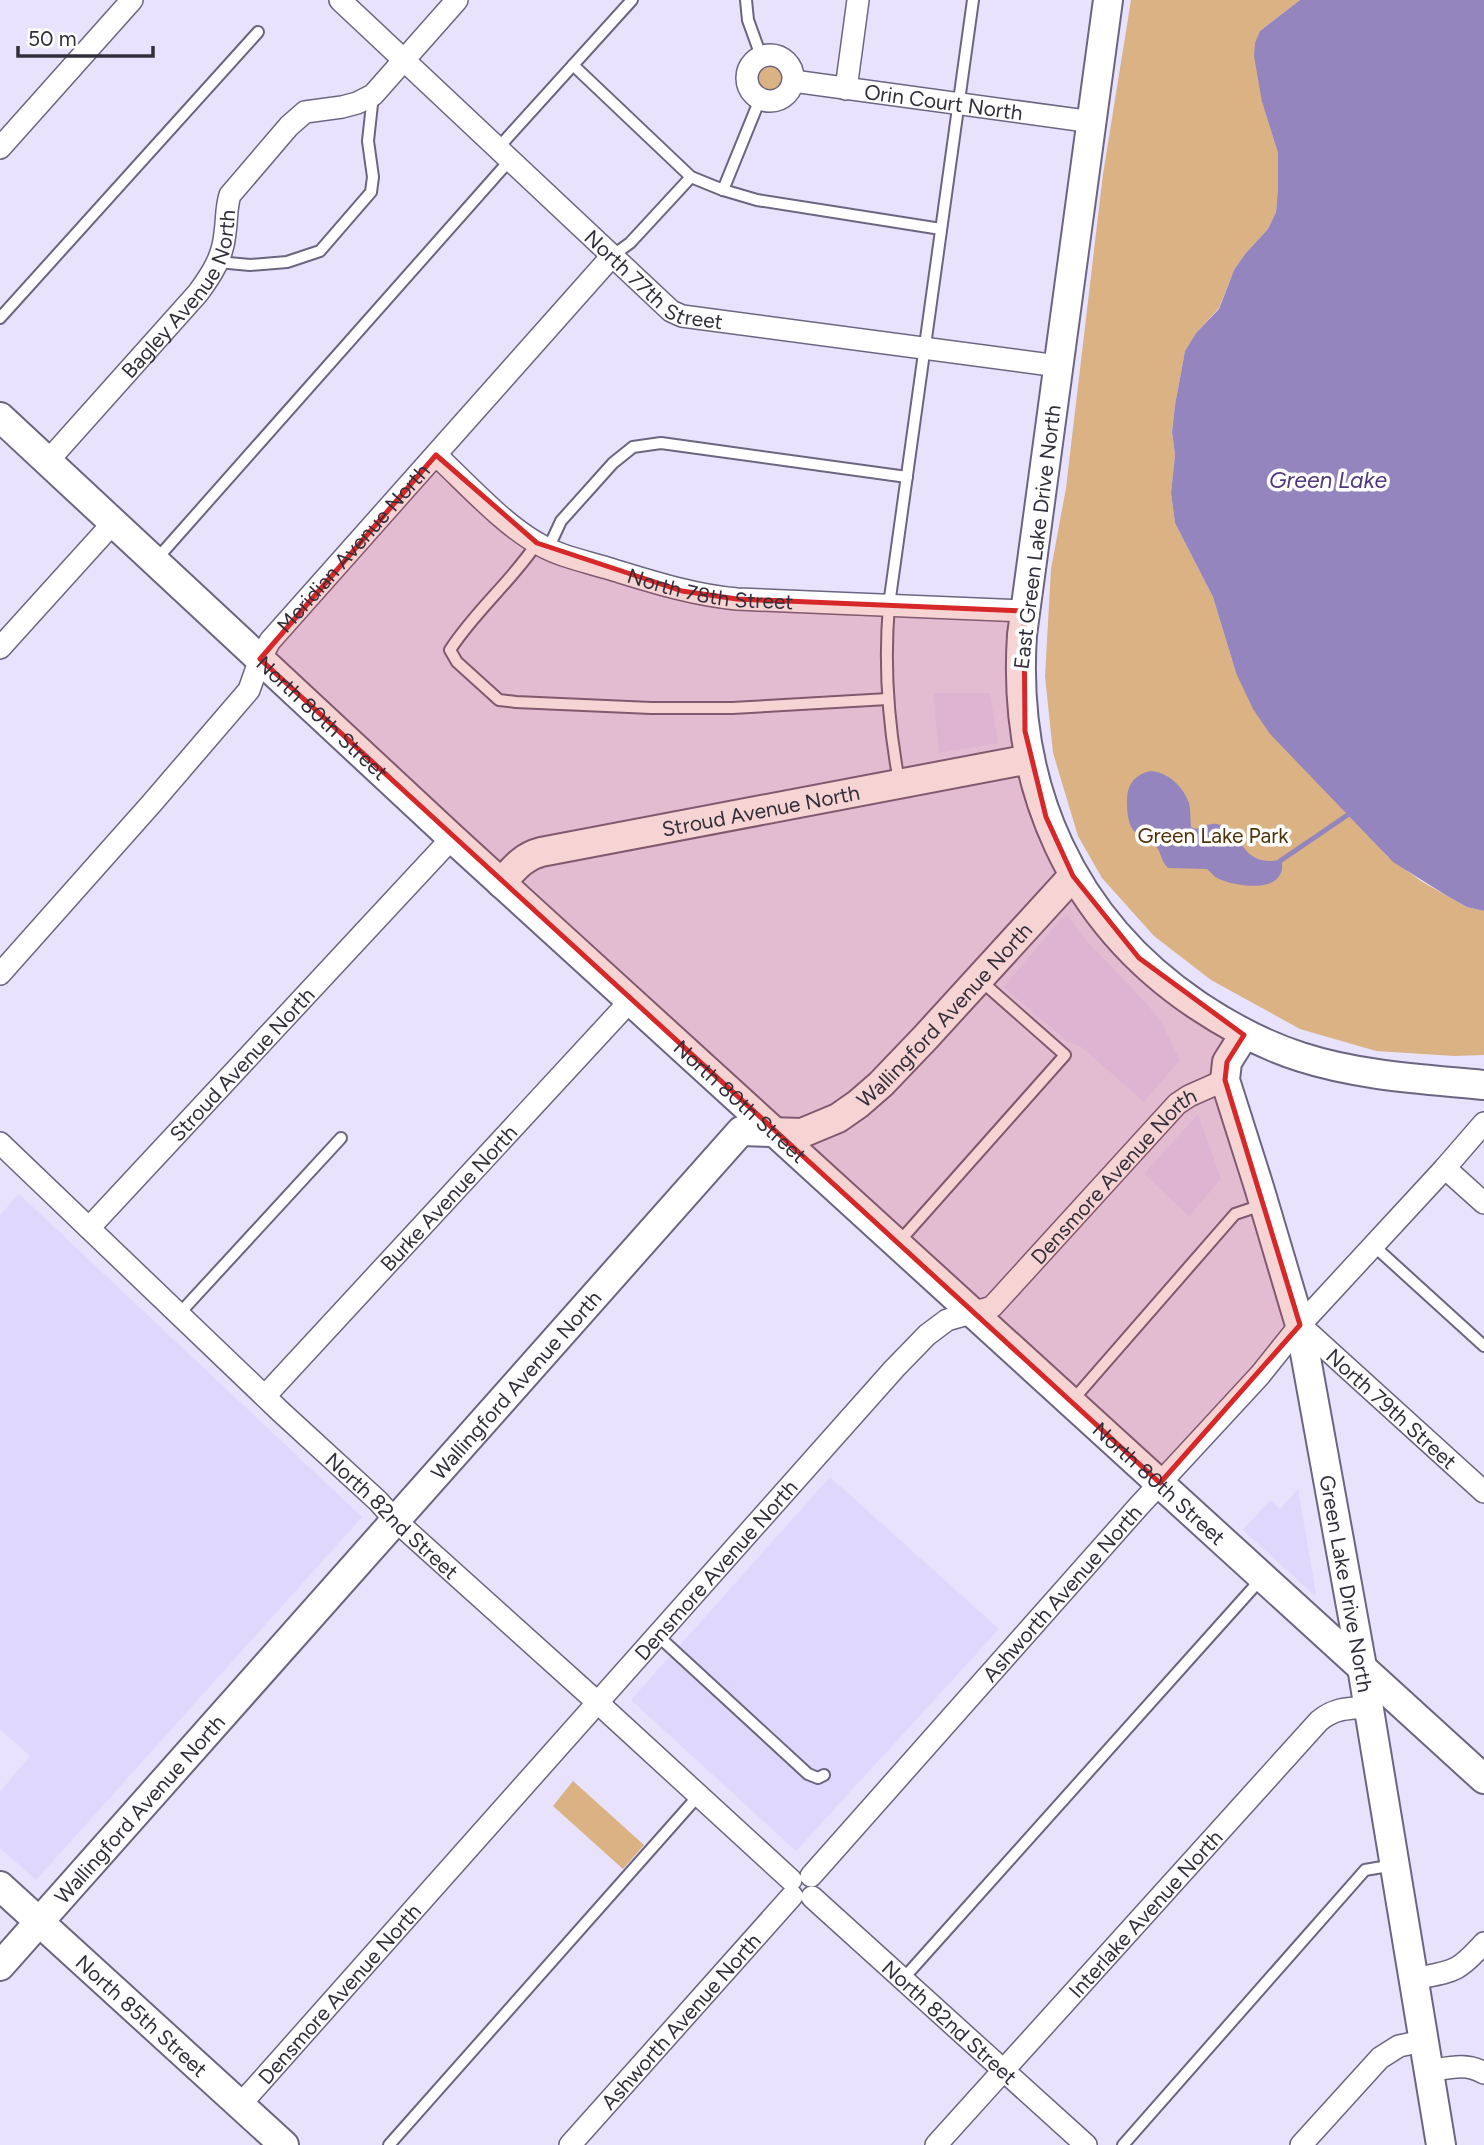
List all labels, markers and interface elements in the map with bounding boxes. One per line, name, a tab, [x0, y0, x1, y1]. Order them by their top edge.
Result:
scale bar	[18, 14, 152, 58]
text: 50 m	[28, 26, 77, 51]
street label: Orin Court North	[863, 78, 1024, 125]
street label: Bagley Avenue North	[116, 209, 239, 383]
street label: North 77th Street	[580, 224, 724, 334]
street label: East Green Lake Drive North	[1008, 403, 1066, 671]
street label: Meridian Avenue North	[271, 458, 434, 637]
water label: Green Lake	[1269, 466, 1387, 494]
street label: North 78th Street	[624, 562, 794, 614]
street label: North 80th Street	[252, 650, 394, 785]
street label: Stroud Avenue North	[660, 779, 862, 841]
park label: Green Lake Park	[1137, 823, 1289, 848]
street label: Wallingford Avenue North	[851, 917, 1037, 1112]
street label: Stroud Avenue North	[164, 982, 319, 1146]
street label: North 80th Street	[669, 1034, 812, 1168]
street label: Densmore Avenue North	[1025, 1082, 1200, 1269]
street label: Burke Avenue North	[375, 1120, 522, 1276]
street label: Wallingford Avenue North	[425, 1285, 606, 1484]
street label: North 79th Street	[1321, 1343, 1462, 1474]
street label: North 80th Street	[1088, 1416, 1231, 1550]
street label: North 82nd Street	[321, 1447, 464, 1584]
street label: Green Lake Drive North	[1315, 1473, 1378, 1694]
street label: Densmore Avenue North	[629, 1474, 802, 1665]
street label: Ashworth Avenue North	[977, 1500, 1146, 1686]
street label: Wallingford Avenue North	[49, 1709, 230, 1909]
street label: Interlake Avenue North	[1063, 1824, 1227, 2002]
street label: Densmore Avenue North	[252, 1898, 426, 2089]
street label: Ashworth Avenue North	[595, 1928, 765, 2114]
street label: North 85th Street	[71, 1949, 213, 2082]
street label: North 82nd Street	[877, 1954, 1023, 2089]

